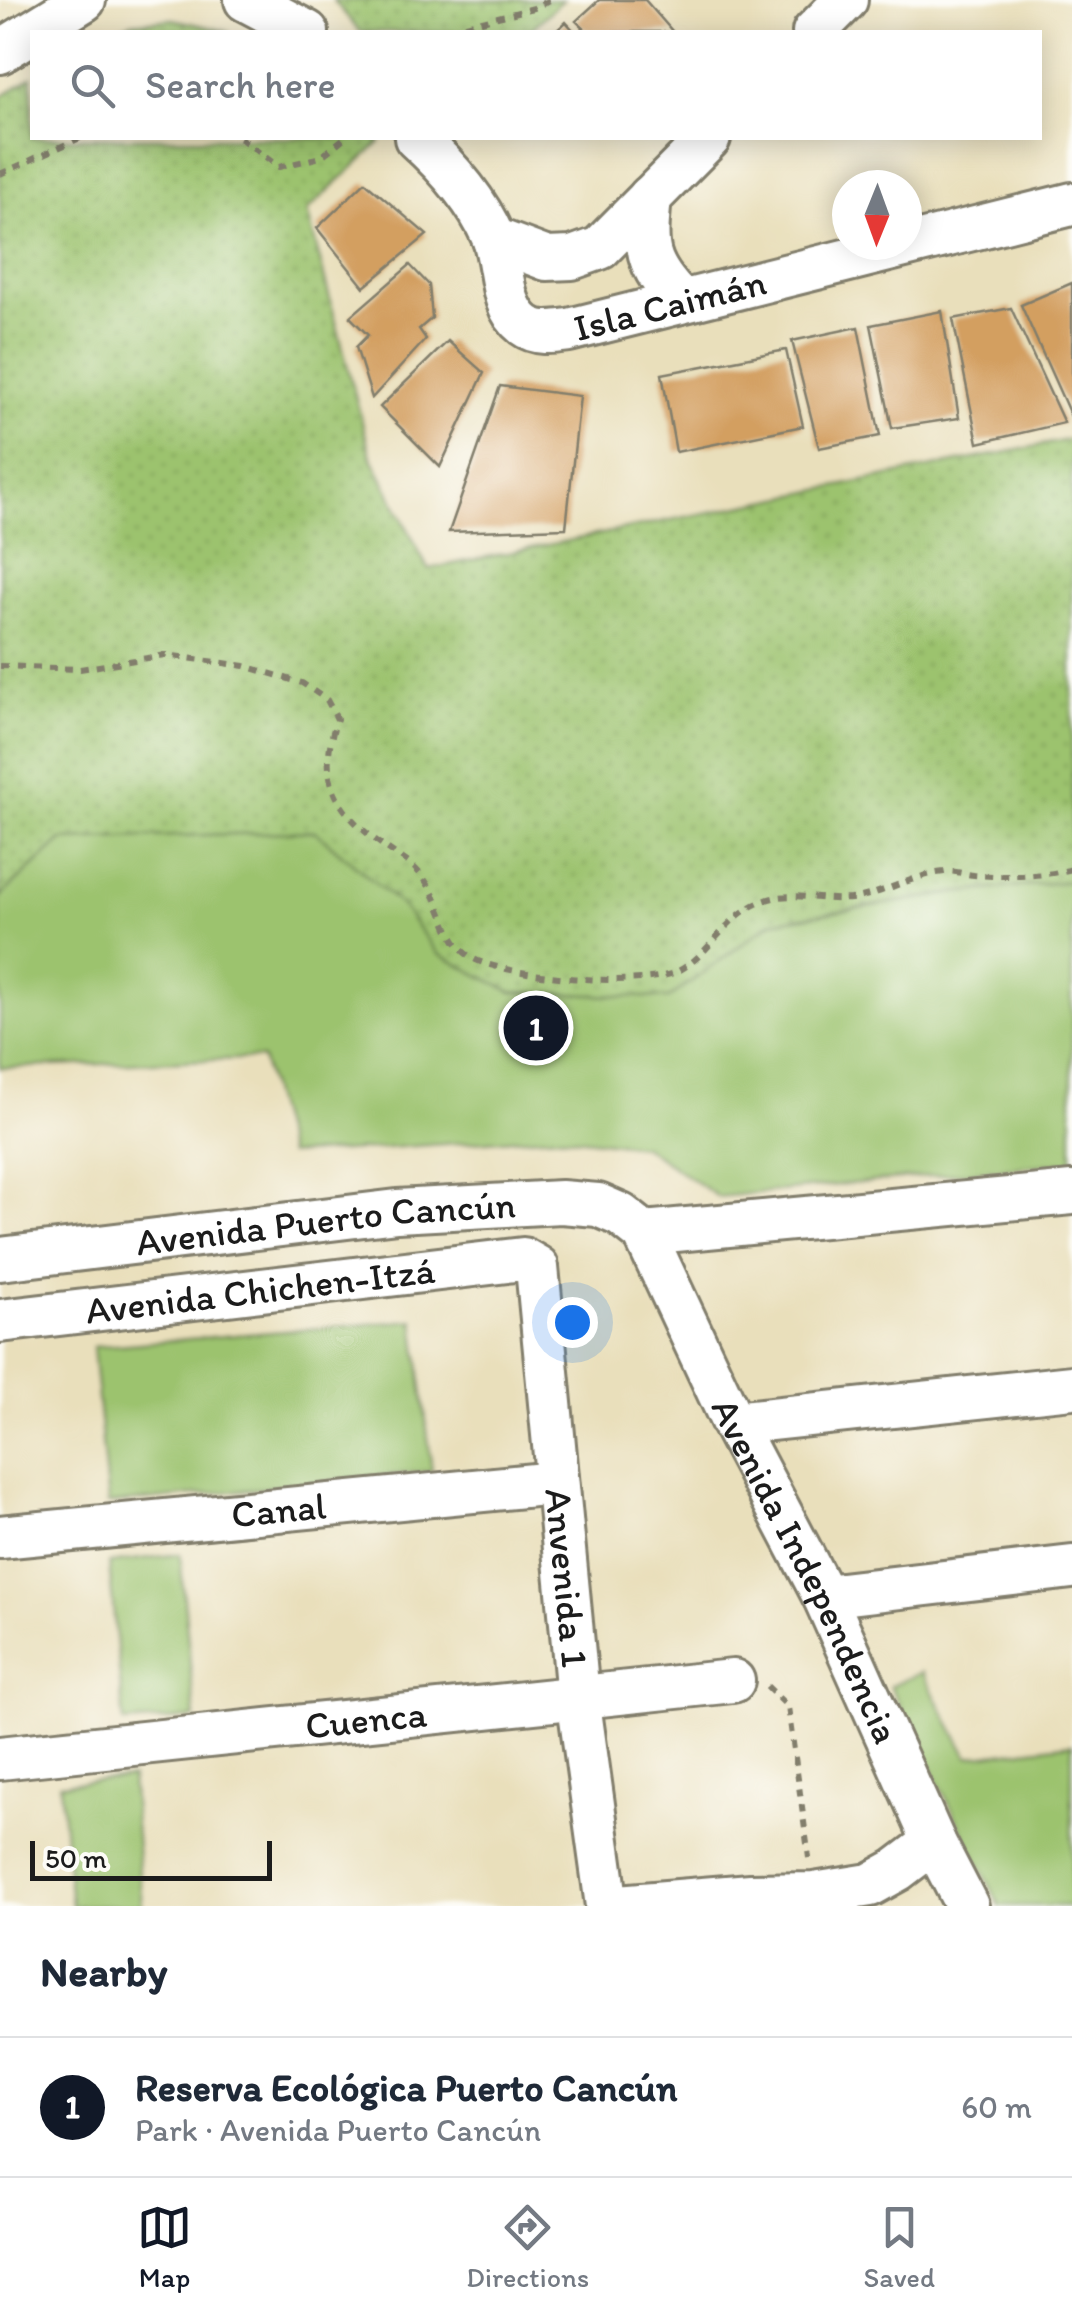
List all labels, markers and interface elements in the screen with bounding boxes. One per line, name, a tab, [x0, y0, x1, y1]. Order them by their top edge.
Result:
search box	[30, 30, 1042, 140]
icon: search	[65, 58, 120, 113]
text: Search here	[145, 62, 336, 108]
north arrow	[832, 170, 922, 260]
street label: Isla Caimán	[569, 259, 771, 351]
pin: 1	[504, 990, 568, 1066]
street label: Avenida Puerto Cancún	[134, 1182, 517, 1265]
street label: Avenida Chichen-Itzá	[83, 1247, 438, 1334]
your location	[547, 1297, 598, 1348]
street label: Avenida Independencia	[702, 1391, 910, 1750]
street label: Canal	[229, 1482, 329, 1537]
street label: Anvenida 1	[535, 1486, 598, 1669]
street label: Cuenca	[303, 1690, 429, 1749]
scale bar	[30, 1836, 272, 1880]
text: 50 m	[45, 1841, 107, 1875]
text: Nearby	[40, 1946, 167, 1997]
text: Reserva Ecológica Puerto Cancún	[135, 2065, 678, 2111]
text: 1	[65, 2088, 80, 2126]
text: 60 m	[961, 2088, 1032, 2126]
text: Park · Avenida Puerto Cancún	[135, 2111, 541, 2149]
tab: Map	[137, 2200, 192, 2294]
tab: Directions	[466, 2200, 589, 2294]
tab: Saved	[863, 2200, 935, 2294]

